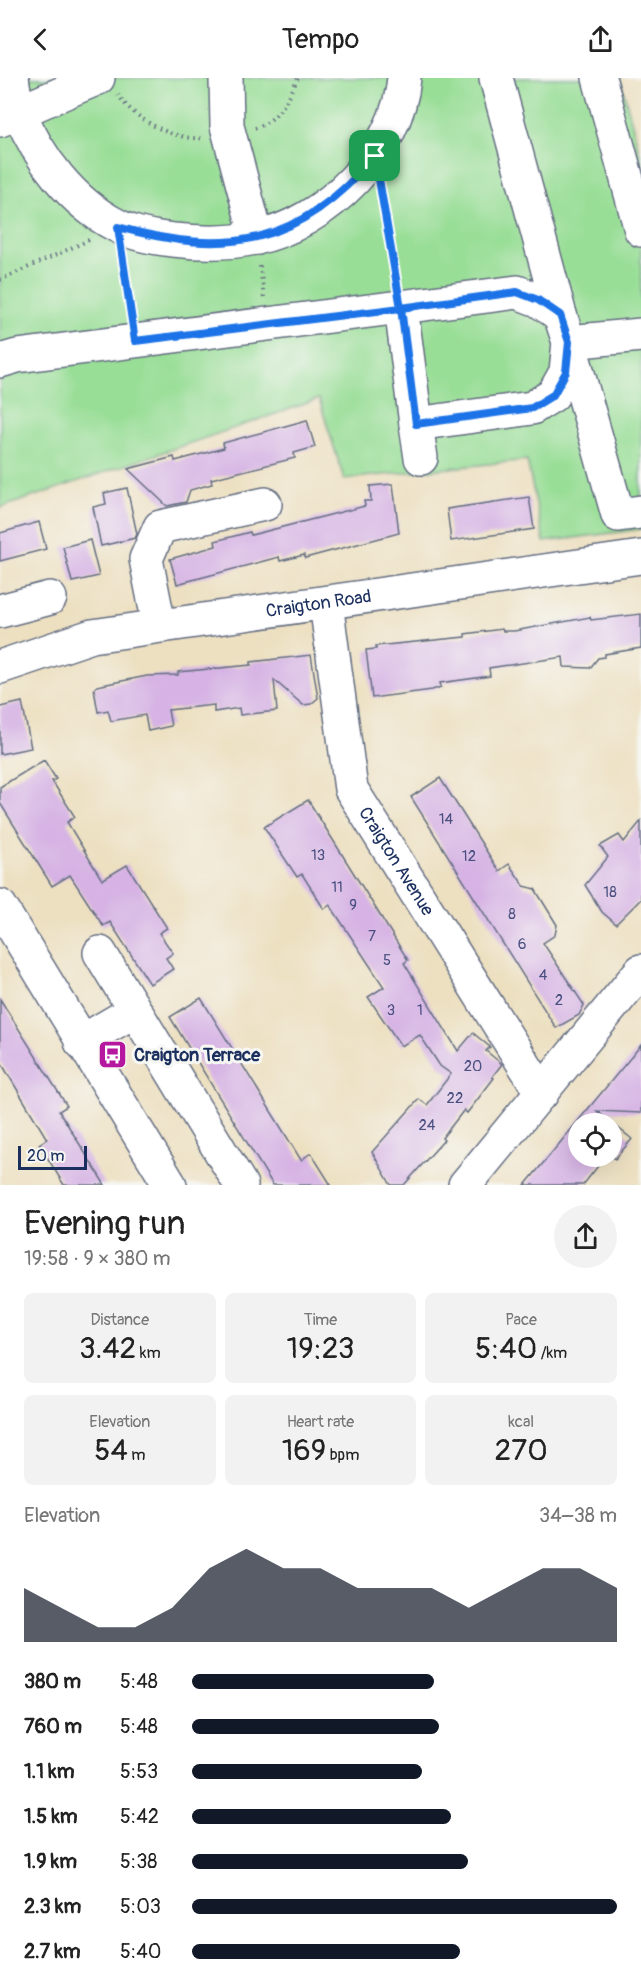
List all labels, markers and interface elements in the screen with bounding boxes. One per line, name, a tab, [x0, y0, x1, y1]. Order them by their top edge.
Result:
icon: back	[24, 23, 57, 56]
text: Tempo	[282, 23, 359, 56]
icon: share	[584, 23, 617, 56]
pin	[349, 130, 400, 181]
icon: arrive	[358, 139, 391, 172]
street label: Craigton Road	[264, 585, 373, 623]
street label: Craigton Avenue	[353, 803, 439, 920]
house number: 14	[439, 810, 454, 829]
house number: 13	[311, 846, 325, 865]
house number: 12	[462, 847, 476, 866]
house number: 11	[331, 878, 343, 897]
house number: 18	[603, 883, 617, 902]
house number: 9	[349, 896, 357, 915]
house number: 8	[508, 905, 516, 924]
house number: 7	[368, 927, 376, 946]
house number: 6	[518, 935, 526, 954]
house number: 5	[383, 951, 391, 970]
house number: 4	[539, 966, 548, 985]
house number: 2	[555, 991, 563, 1010]
house number: 3	[387, 1001, 395, 1020]
house number: 1	[417, 1001, 423, 1020]
bus stop icon: Craigton Terrace	[97, 1039, 129, 1071]
place label: Craigton Terrace	[134, 1044, 261, 1067]
house number: 20	[464, 1057, 482, 1076]
house number: 22	[447, 1089, 463, 1108]
map controls	[568, 1113, 622, 1167]
button: locate	[568, 1113, 622, 1167]
house number: 24	[418, 1116, 436, 1135]
scale bar	[18, 1143, 87, 1170]
text: 20 m	[27, 1146, 65, 1166]
text: Evening run	[24, 1203, 185, 1244]
button: share	[554, 1205, 617, 1268]
text: 19:58 · 9 × 380 m	[24, 1246, 171, 1271]
text: Distance	[91, 1310, 149, 1330]
text: Time	[304, 1310, 337, 1330]
text: Pace	[505, 1310, 537, 1330]
text: 3.42	[79, 1330, 136, 1367]
text: 19:23	[287, 1330, 354, 1367]
text: 5:40	[475, 1330, 537, 1367]
text: km	[136, 1343, 161, 1363]
text: /km	[537, 1343, 567, 1363]
text: Elevation	[89, 1412, 150, 1432]
text: Heart rate	[287, 1412, 354, 1432]
text: kcal	[508, 1412, 534, 1432]
text: 54	[94, 1432, 128, 1469]
text: 169	[282, 1432, 326, 1469]
text: 270	[495, 1432, 548, 1469]
text: m	[128, 1445, 146, 1465]
text: bpm	[326, 1445, 359, 1465]
text: Elevation	[24, 1503, 100, 1528]
text: 34–38 m	[539, 1503, 617, 1528]
text: 380 m	[24, 1669, 81, 1694]
text: 5:48	[120, 1669, 158, 1694]
text: 760 m	[24, 1714, 82, 1739]
text: 5:48	[120, 1714, 158, 1739]
text: 1.1 km	[24, 1759, 74, 1784]
text: 5:53	[120, 1759, 158, 1784]
text: 1.5 km	[24, 1804, 77, 1829]
text: 5:42	[120, 1804, 159, 1829]
text: 1.9 km	[24, 1849, 77, 1874]
text: 5:38	[120, 1849, 157, 1874]
text: 2.3 km	[24, 1894, 81, 1919]
text: 5:03	[120, 1894, 161, 1919]
text: 2.7 km	[24, 1939, 81, 1964]
text: 5:40	[120, 1939, 161, 1964]

